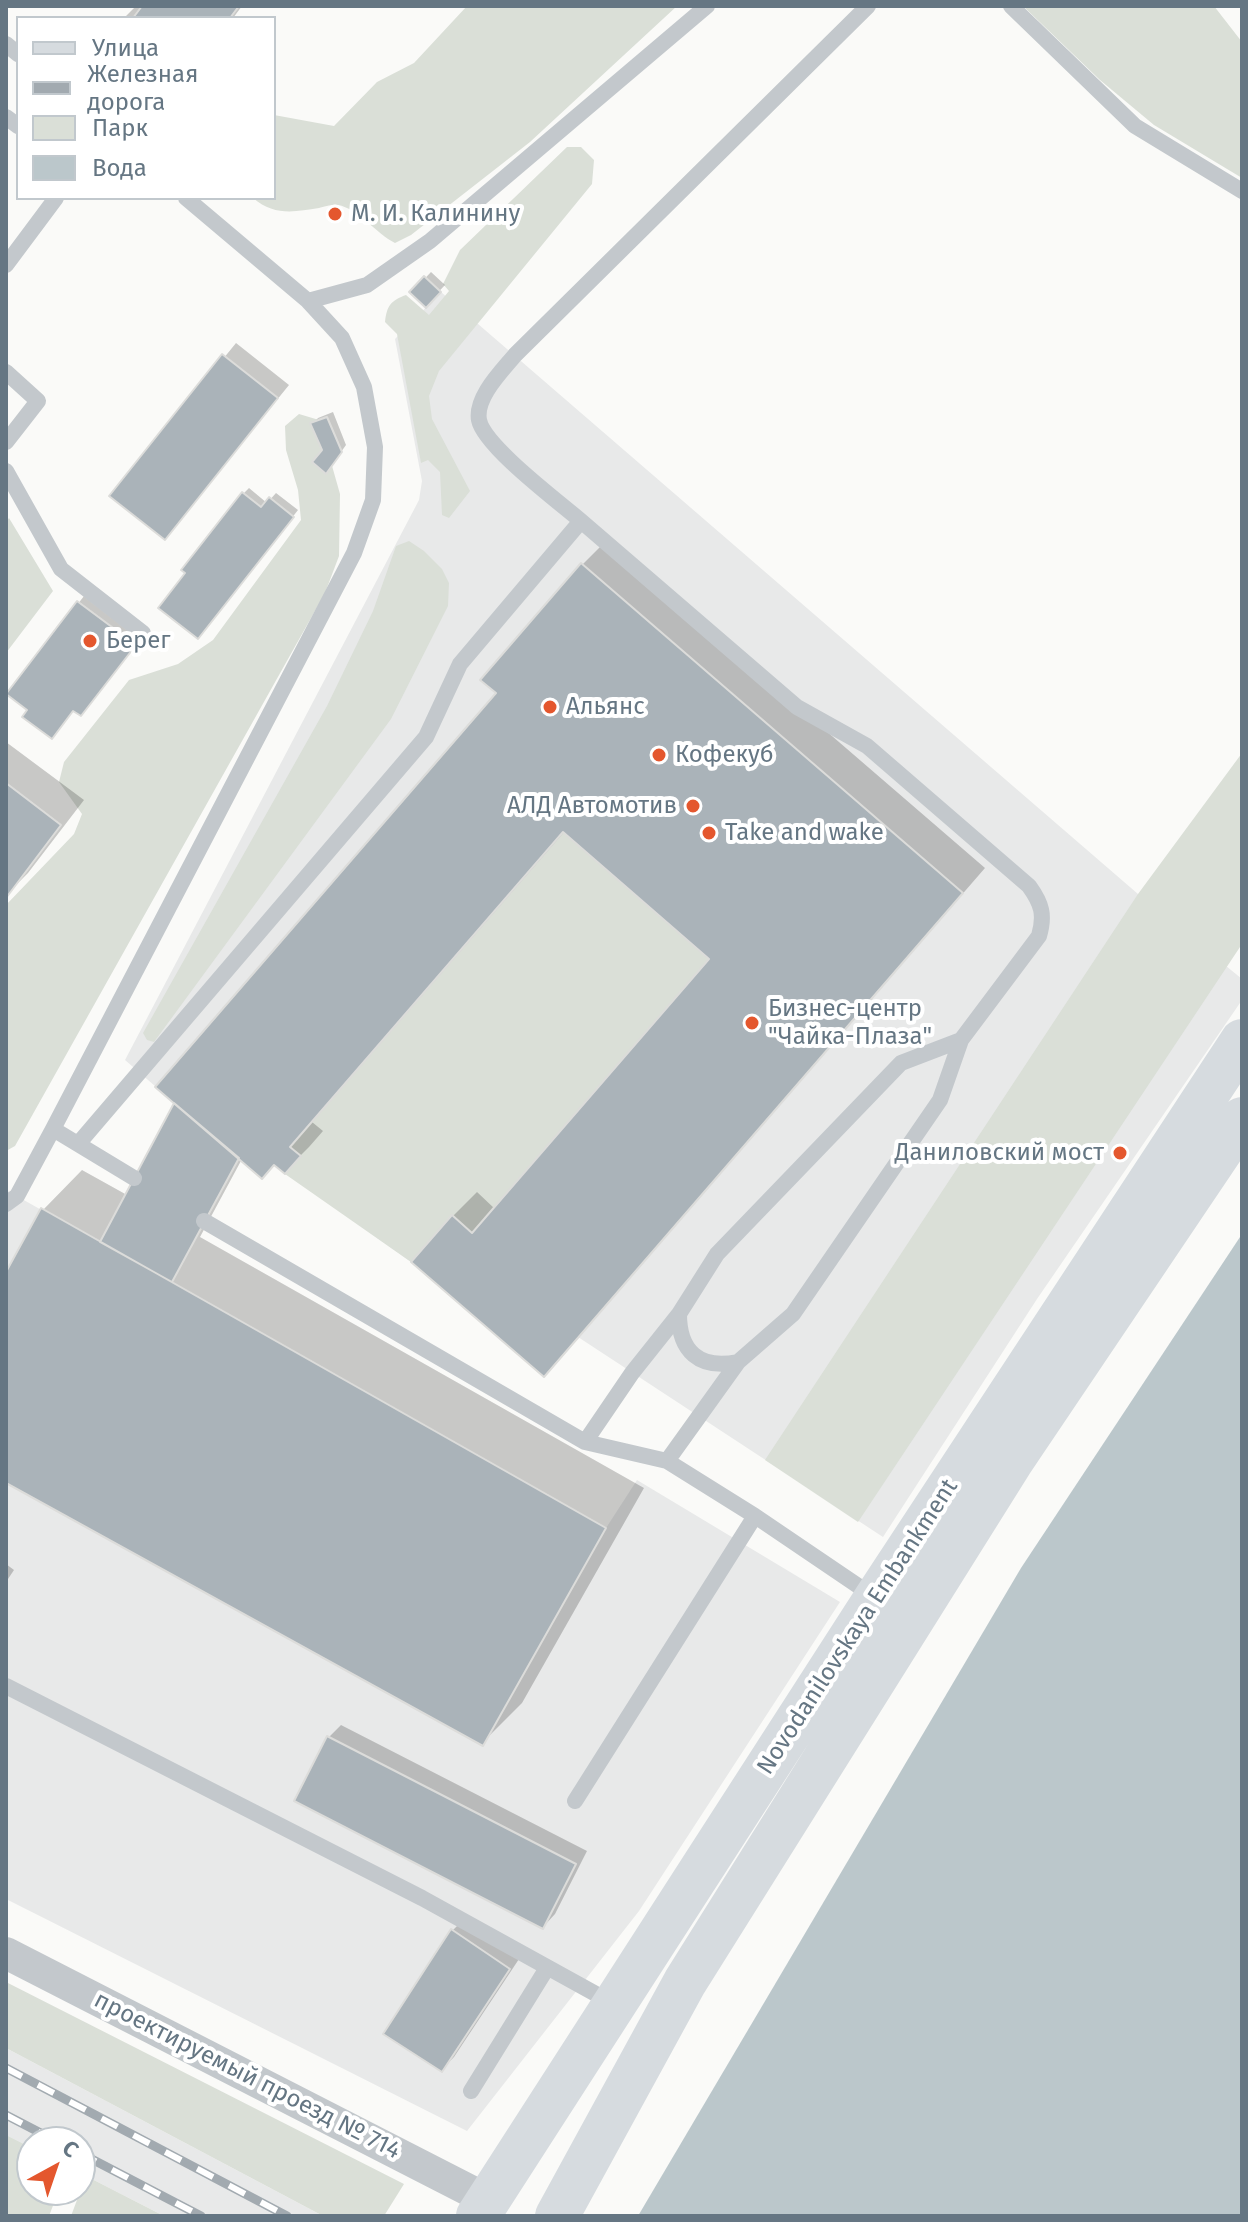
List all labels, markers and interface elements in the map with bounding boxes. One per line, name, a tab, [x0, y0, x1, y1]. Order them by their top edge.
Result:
legend	[16, 16, 276, 200]
text: Улица	[92, 34, 159, 62]
text: Железная дорога	[87, 60, 198, 116]
text: Парк	[92, 114, 148, 142]
text: Вода	[92, 154, 147, 182]
place label: М. И. Калинину	[351, 200, 520, 228]
marker: М. И. Калинину	[326, 205, 344, 223]
place label: Берег	[106, 627, 171, 655]
marker: Берег	[81, 632, 99, 650]
place label: Альянс	[566, 693, 645, 721]
marker: Альянс	[541, 698, 559, 716]
place label: Кофекуб	[675, 741, 774, 769]
marker: Кофекуб	[650, 746, 668, 764]
place label: АЛД Автомотив	[507, 792, 677, 820]
marker: АЛД Автомотив	[684, 797, 702, 815]
place label: Take and wake	[725, 819, 884, 847]
marker: Take and wake	[700, 824, 718, 842]
place label: Бизнес-центр "Чайка-Плаза"	[768, 995, 932, 1051]
marker: Бизнес-центр "Чайка-Плаза"	[743, 1014, 761, 1032]
place label: Даниловский мост	[895, 1139, 1104, 1167]
marker: Даниловский мост	[1111, 1144, 1129, 1162]
street label: Novodanilovskaya Embankment	[752, 1474, 964, 1780]
street label: проектируемый проезд № 714	[89, 1986, 405, 2166]
north arrow	[16, 2126, 96, 2206]
text: С	[57, 2134, 84, 2163]

